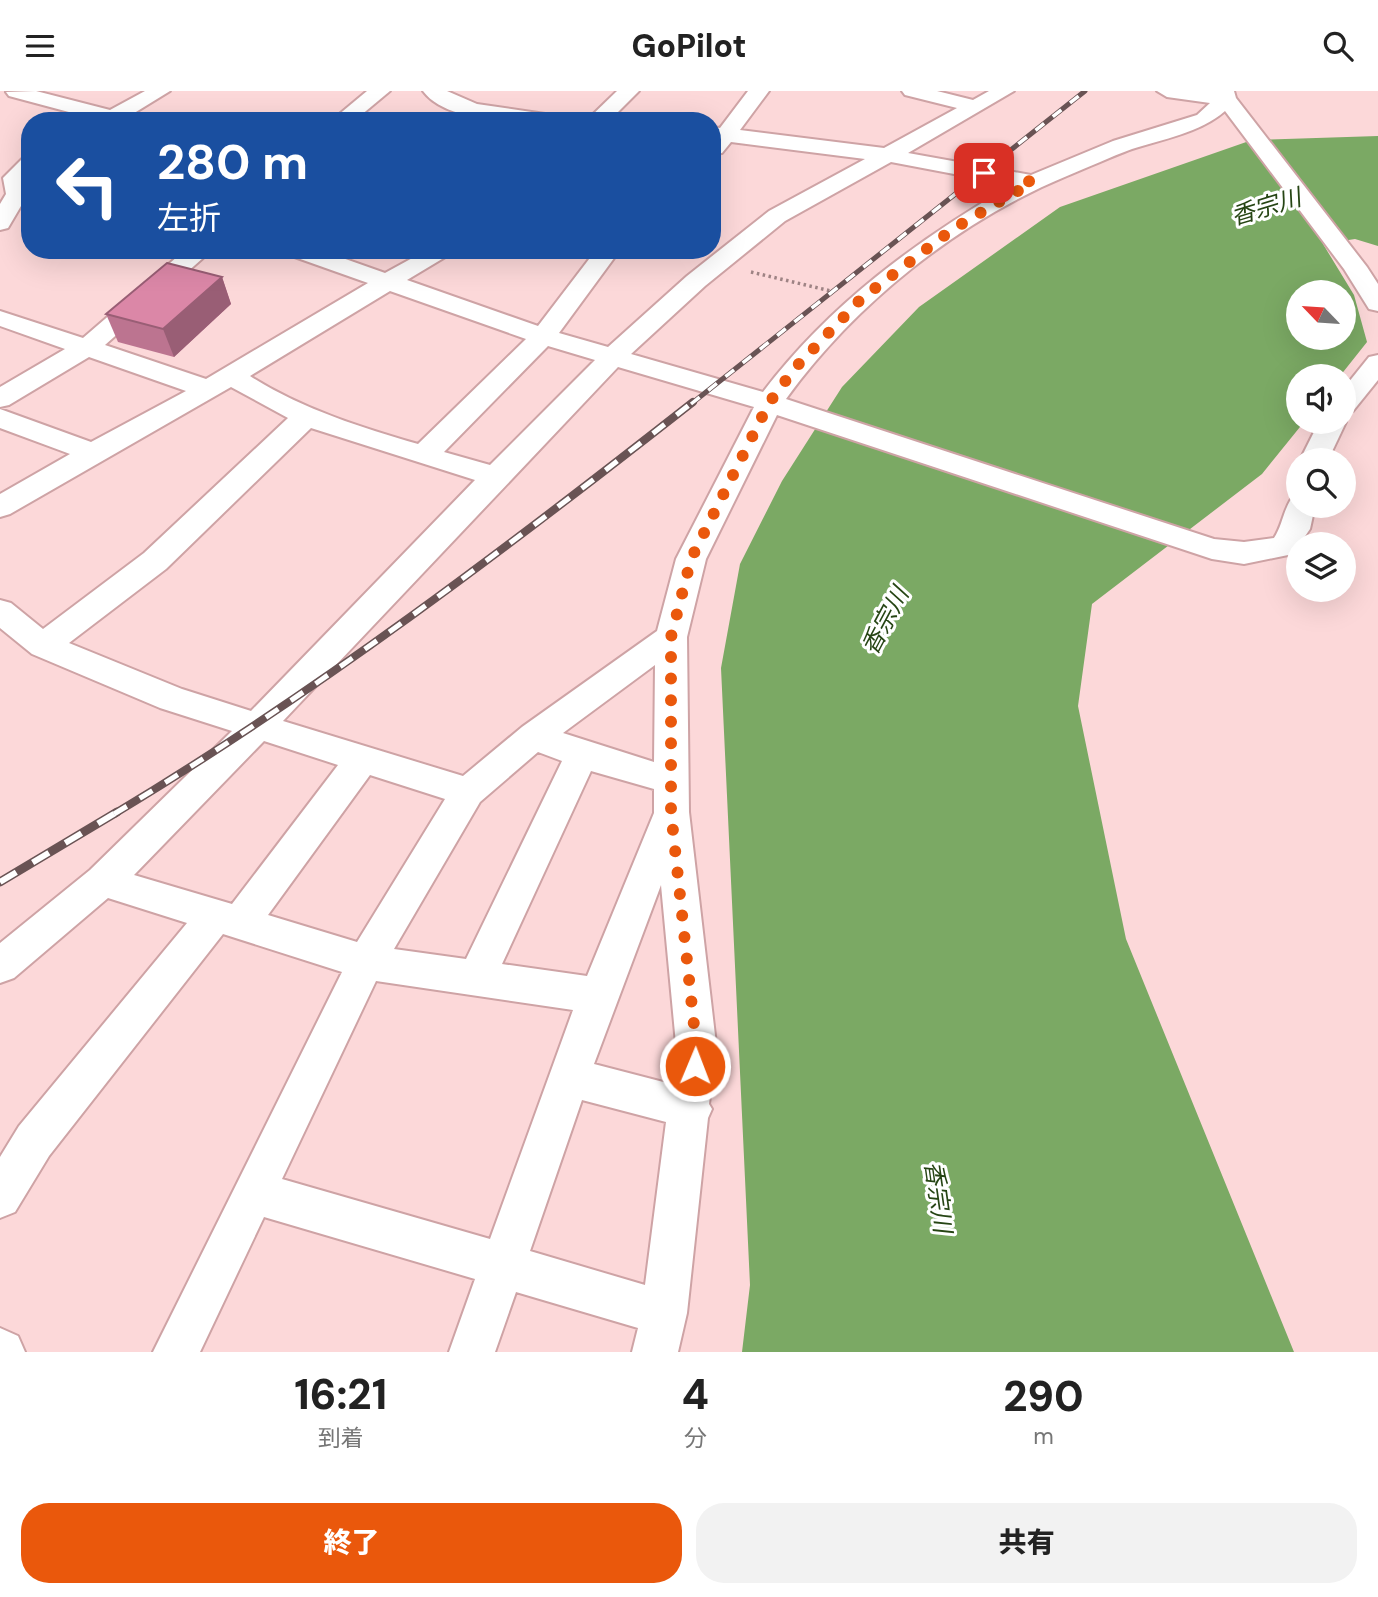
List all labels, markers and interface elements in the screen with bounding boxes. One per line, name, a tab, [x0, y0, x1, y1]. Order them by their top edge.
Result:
text: GoPilot	[632, 25, 746, 67]
icon: menu	[21, 27, 59, 65]
icon: search	[1319, 27, 1357, 65]
text: 280 m	[157, 130, 308, 194]
icon: left	[42, 140, 133, 231]
pin	[954, 143, 1014, 203]
icon: arrive	[965, 154, 1003, 192]
water label: 香宗川	[1227, 180, 1308, 232]
text: 左折	[157, 197, 221, 239]
north arrow	[1286, 280, 1356, 350]
map controls	[1286, 280, 1356, 602]
button: sound	[1286, 364, 1356, 434]
button: search	[1286, 448, 1356, 518]
button: layers	[1286, 532, 1356, 602]
water label: 香宗川	[854, 579, 917, 660]
position arrow	[658, 1029, 732, 1103]
water label: 香宗川	[918, 1159, 959, 1238]
text: 16:21	[294, 1367, 387, 1422]
text: 4	[681, 1367, 709, 1422]
text: 290	[1003, 1369, 1084, 1424]
text: m	[1033, 1421, 1054, 1451]
text: 到着	[318, 1423, 364, 1453]
text: 分	[684, 1423, 707, 1453]
button: 終了	[21, 1503, 682, 1583]
button: 共有	[696, 1503, 1357, 1583]

